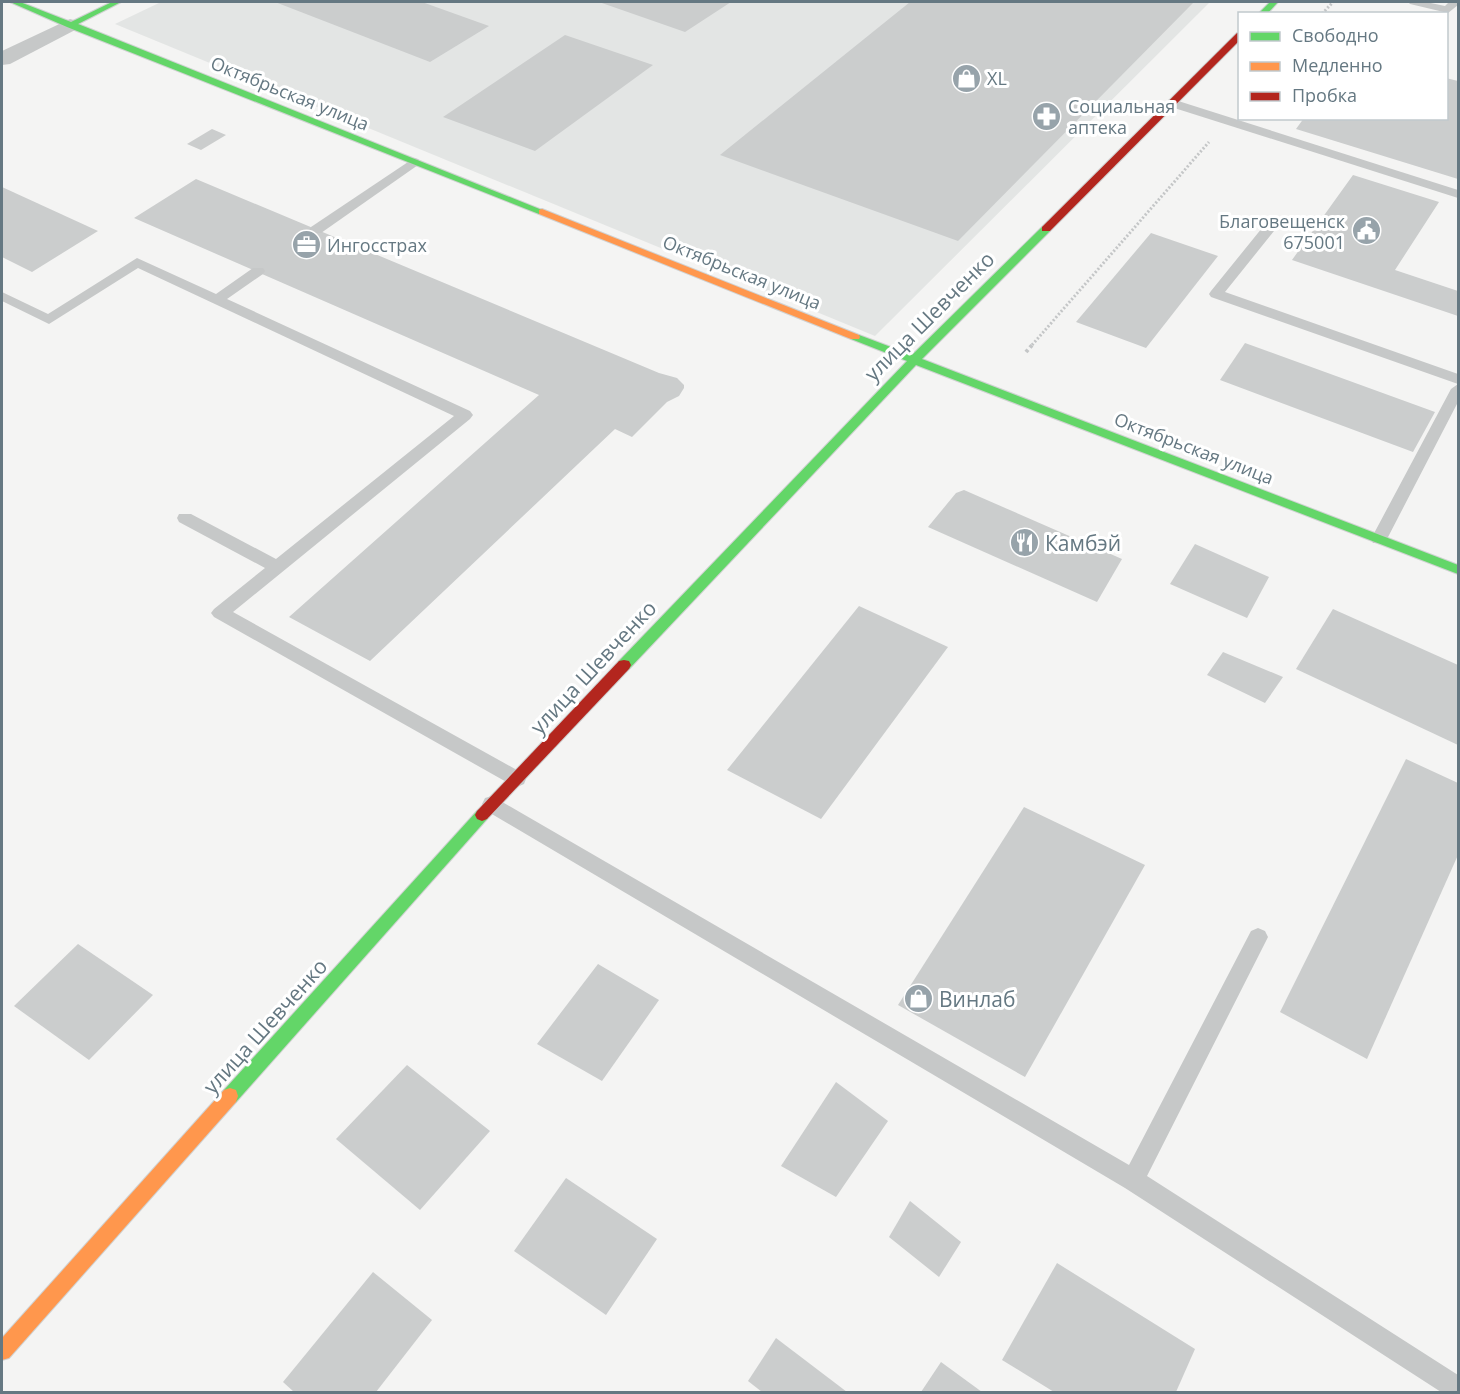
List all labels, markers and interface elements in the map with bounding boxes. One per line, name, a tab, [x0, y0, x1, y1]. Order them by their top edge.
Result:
legend	[1238, 12, 1448, 120]
text: Свободно	[1292, 23, 1379, 47]
street label: Октябрьская улица	[207, 50, 373, 136]
text: Медленно	[1292, 53, 1383, 77]
shop icon: XL	[950, 62, 982, 94]
place label: XL	[987, 66, 1007, 90]
text: Пробка	[1292, 83, 1357, 107]
place label: Социальная аптека	[1068, 94, 1175, 139]
pharmacy icon: Социальная аптека	[1031, 100, 1063, 132]
place label: Благовещенск 675001	[1219, 209, 1346, 254]
public building icon: Благовещенск 675001	[1350, 215, 1382, 247]
office icon: Ингосстрах	[290, 229, 322, 261]
street label: Октябрьская улица	[659, 229, 825, 315]
place label: Ингосстрах	[327, 233, 427, 257]
street label: улица Шевченко	[858, 245, 1000, 387]
street label: Октябрьская улица	[1111, 407, 1277, 489]
restaurant icon: Камбэй	[1008, 527, 1040, 559]
place label: Камбэй	[1045, 529, 1121, 557]
street label: улица Шевченко	[524, 594, 662, 740]
street label: улица Шевченко	[197, 952, 333, 1100]
shop icon: Винлаб	[902, 983, 934, 1015]
place label: Винлаб	[939, 985, 1015, 1013]

